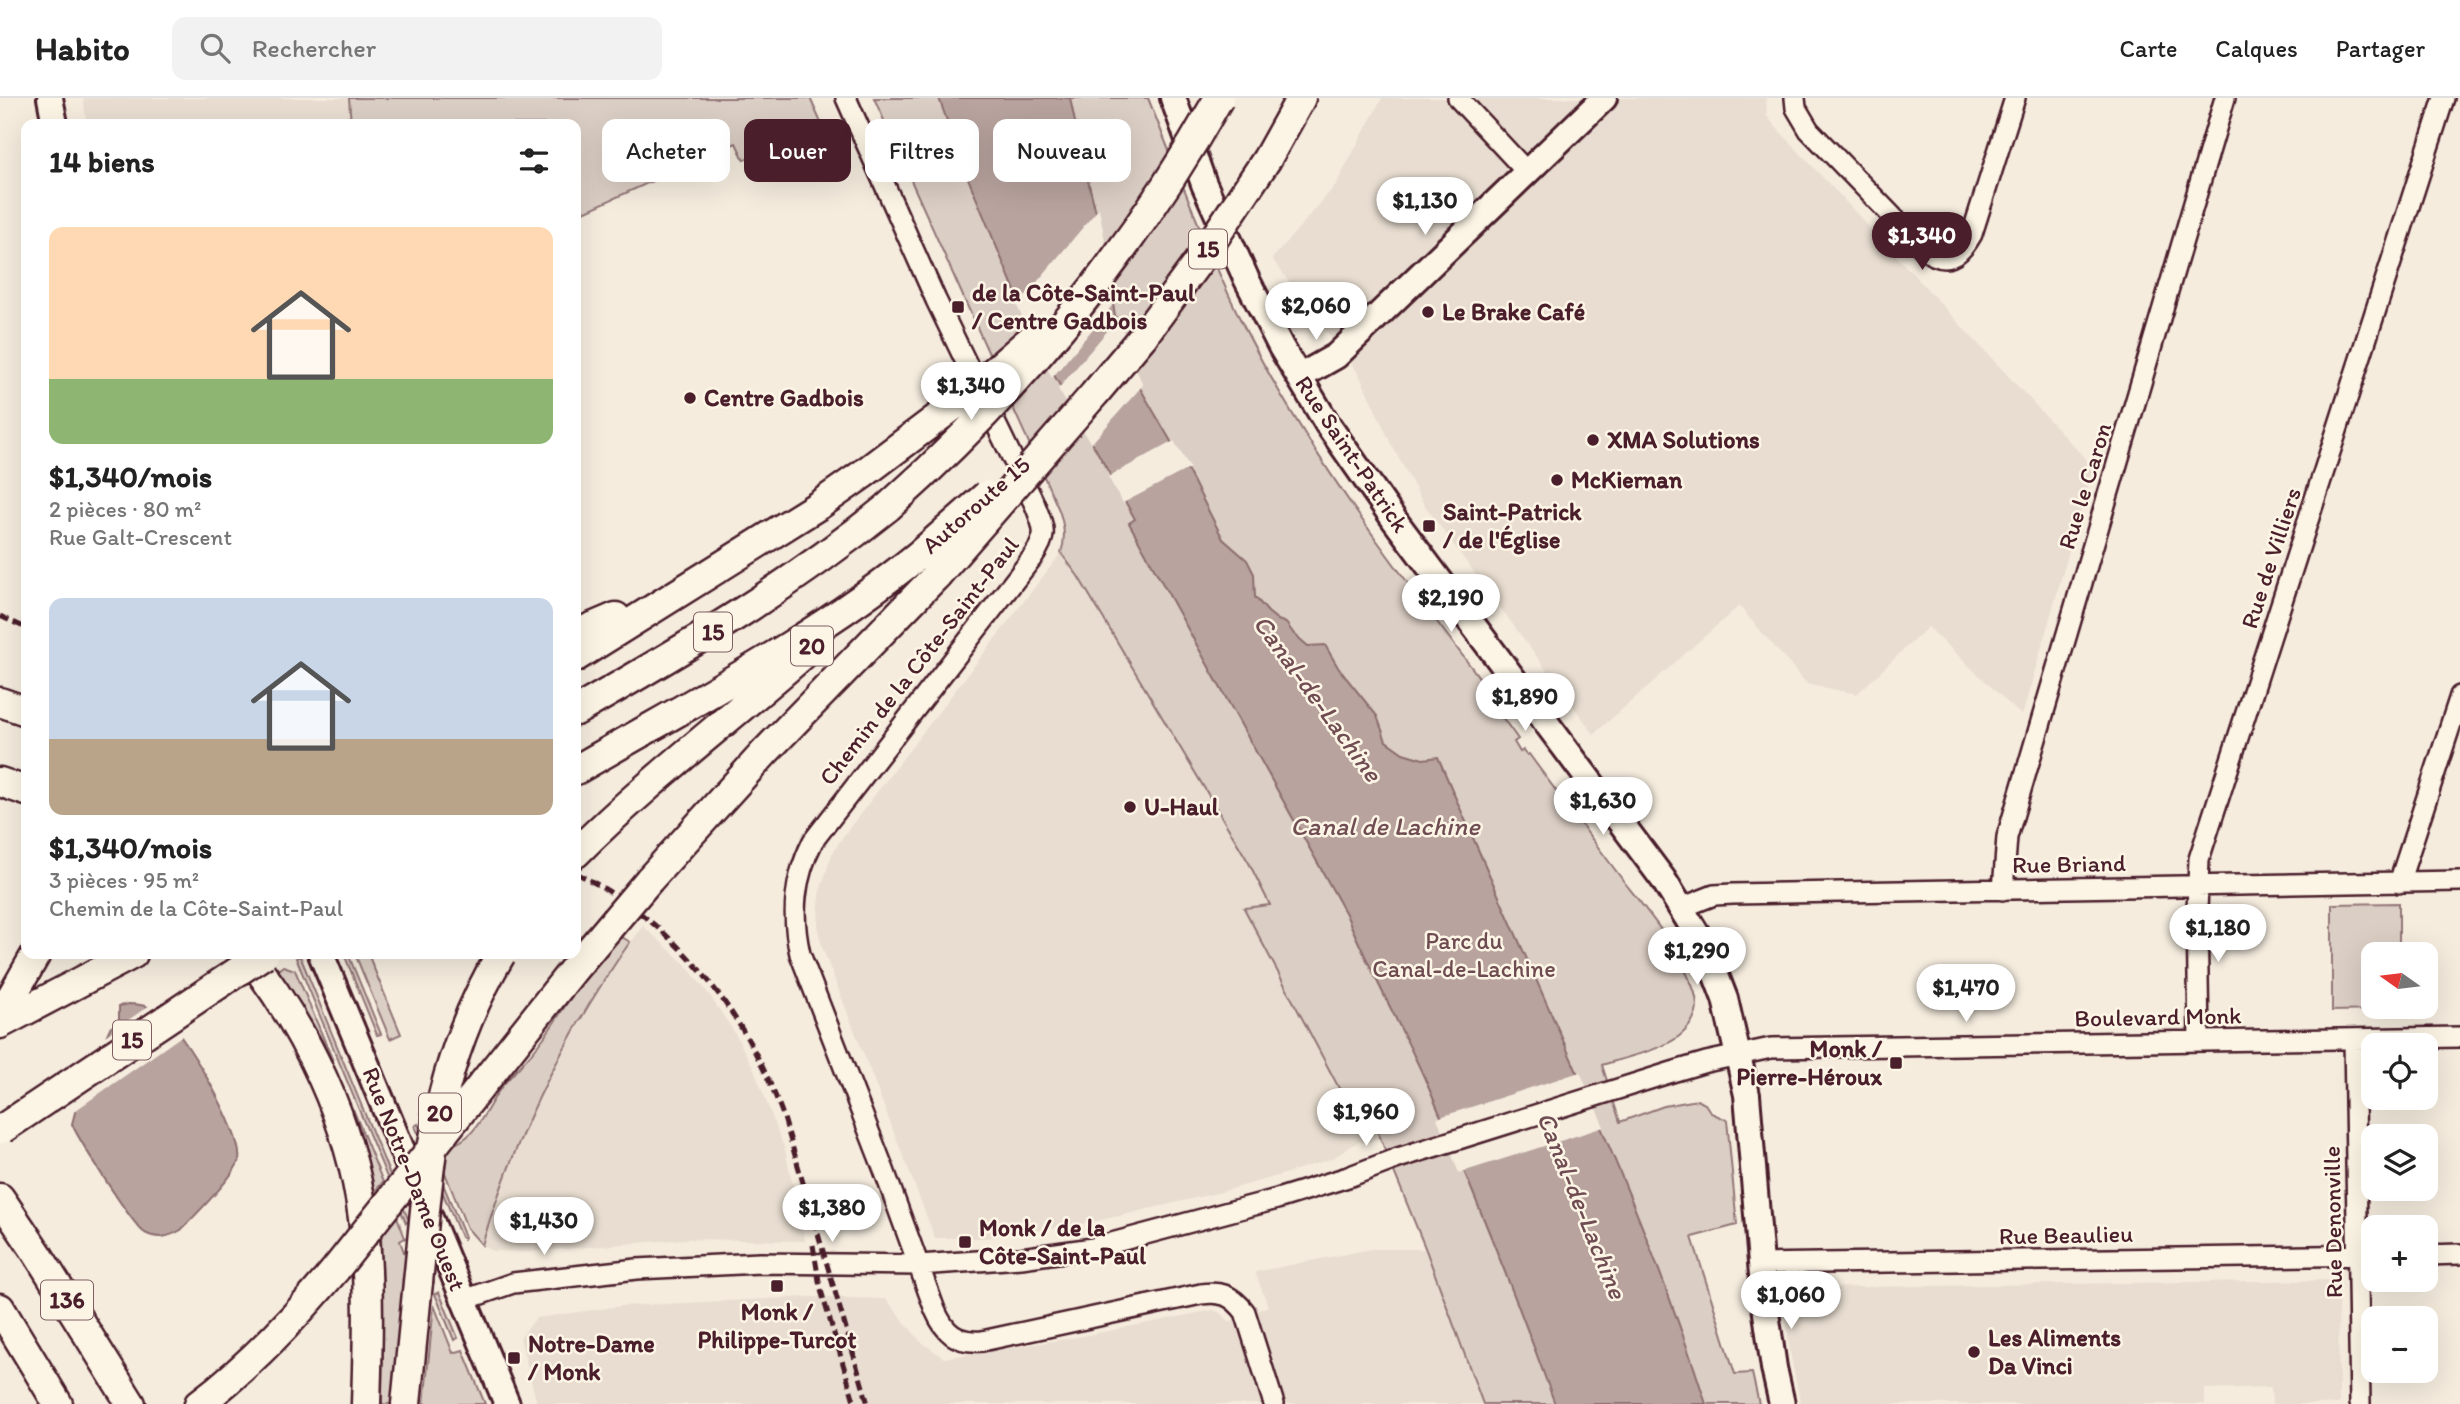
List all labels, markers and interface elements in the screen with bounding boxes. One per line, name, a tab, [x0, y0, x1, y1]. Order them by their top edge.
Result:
search box	[172, 17, 662, 80]
text: Habito	[35, 29, 130, 68]
icon: search	[196, 29, 234, 67]
text: Rechercher	[252, 32, 376, 64]
text: Carte	[2120, 34, 2177, 63]
text: Calques	[2215, 34, 2298, 63]
text: Partager	[2336, 34, 2425, 63]
chip: Acheter	[602, 119, 730, 182]
chip: Louer	[744, 119, 851, 182]
chip: Filtres	[865, 119, 979, 182]
chip: Nouveau	[993, 119, 1131, 182]
icon: filters	[515, 142, 553, 180]
text: 14 biens	[49, 143, 155, 180]
pin: $1,130	[1368, 178, 1482, 237]
text: $1,130	[1392, 186, 1458, 214]
pin: $1,340	[1865, 212, 1979, 272]
text: $1,340	[1888, 221, 1956, 249]
road number: 15	[1189, 230, 1227, 268]
icon: home	[238, 272, 364, 398]
place label: de la Côte-Saint-Paul / Centre Gadbois	[971, 278, 1195, 335]
pin: $2,060	[1259, 282, 1373, 342]
text: $2,060	[1281, 291, 1351, 319]
place label: Le Brake Café	[1442, 297, 1585, 326]
marker: de la Côte-Saint-Paul / Centre Gadbois	[950, 299, 966, 315]
marker: Le Brake Café	[1420, 304, 1436, 320]
pin: $1,340	[914, 362, 1028, 422]
street label: Rue Saint-Patrick	[1289, 370, 1416, 538]
text: $1,340	[937, 371, 1005, 399]
place label: Centre Gadbois	[704, 383, 864, 412]
marker: Centre Gadbois	[682, 390, 698, 406]
street label: Rue le Caron	[2051, 419, 2118, 553]
place label: XMA Solutions	[1607, 425, 1760, 454]
marker: XMA Solutions	[1585, 432, 1601, 448]
street label: Autoroute 15	[916, 450, 1036, 559]
text: $1,340/mois	[49, 458, 212, 495]
place label: McKiernan	[1571, 465, 1683, 494]
marker: McKiernan	[1549, 472, 1565, 488]
street label: Rue de Villiers	[2234, 484, 2307, 632]
text: 2 pièces · 80 m²	[49, 495, 201, 523]
place label: Saint-Patrick / de l'Église	[1442, 497, 1582, 555]
marker: Saint-Patrick / de l'Église	[1421, 518, 1437, 534]
text: Rue Galt-Crescent	[49, 523, 232, 551]
street label: Chemin de la Côte-Saint-Paul	[813, 531, 1025, 791]
pin: $2,190	[1394, 574, 1508, 634]
text: $2,190	[1418, 583, 1484, 611]
water label: Canal-de-Lachine	[1247, 608, 1390, 789]
road number: 15	[694, 612, 732, 652]
road number: 20	[791, 626, 833, 666]
icon: home	[238, 643, 364, 769]
pin: $1,890	[1468, 674, 1582, 733]
text: $1,890	[1492, 682, 1558, 710]
pin: $1,630	[1546, 778, 1660, 837]
text: $1,630	[1570, 786, 1636, 814]
place label: U-Haul	[1144, 792, 1219, 821]
marker: U-Haul	[1122, 799, 1138, 815]
water label: Canal de Lachine	[1290, 810, 1481, 842]
text: $1,340/mois	[49, 829, 212, 866]
street label: Rue Briand	[2012, 848, 2126, 879]
text: 3 pièces · 95 m²	[49, 866, 199, 894]
text: Chemin de la Côte-Saint-Paul	[49, 894, 343, 922]
pin: $1,180	[2161, 904, 2275, 964]
text: $1,180	[2185, 913, 2251, 941]
park label: Parc du Canal-de-Lachine	[1372, 926, 1556, 983]
pin: $1,290	[1640, 928, 1754, 987]
text: $1,290	[1664, 936, 1730, 964]
north arrow	[2361, 942, 2438, 1018]
map controls	[2361, 942, 2438, 1383]
pin: $1,470	[1909, 964, 2023, 1024]
text: $1,470	[1932, 973, 2000, 1001]
street label: Boulevard Monk	[2074, 1001, 2242, 1032]
road number: 15	[113, 1021, 151, 1060]
button: locate	[2361, 1033, 2438, 1110]
place label: Monk / Pierre-Héroux	[1736, 1034, 1883, 1091]
marker: Monk / Pierre-Héroux	[1888, 1055, 1904, 1071]
street label: Rue Notre-Dame Ouest	[356, 1063, 473, 1295]
pin: $1,960	[1309, 1088, 1423, 1148]
road number: 20	[419, 1094, 461, 1132]
text: $1,960	[1333, 1097, 1399, 1125]
water label: Canal-de-Lachine	[1530, 1107, 1635, 1304]
button: layers	[2361, 1124, 2438, 1201]
street label: Rue Denonville	[2317, 1146, 2348, 1298]
pin: $1,380	[775, 1184, 889, 1244]
text: $1,380	[798, 1193, 866, 1221]
pin: $1,430	[487, 1198, 601, 1257]
text: $1,430	[510, 1206, 578, 1234]
place label: Monk / de la Côte-Saint-Paul	[979, 1213, 1146, 1270]
button: +	[2361, 1215, 2438, 1292]
street label: Rue Beaulieu	[1999, 1219, 2133, 1250]
marker: Monk / de la Côte-Saint-Paul	[957, 1234, 973, 1250]
pin: $1,060	[1734, 1272, 1848, 1331]
marker: Monk / Philippe-Turcot	[769, 1278, 785, 1294]
road number: 136	[41, 1280, 93, 1320]
text: $1,060	[1757, 1280, 1825, 1308]
place label: Monk / Philippe-Turcot	[698, 1297, 856, 1355]
button: −	[2361, 1306, 2438, 1383]
place label: Les Aliments Da Vinci	[1988, 1323, 2121, 1380]
place label: Notre-Dame / Monk	[527, 1329, 655, 1386]
marker: Les Aliments Da Vinci	[1966, 1344, 1982, 1360]
marker: Notre-Dame / Monk	[506, 1350, 522, 1366]

